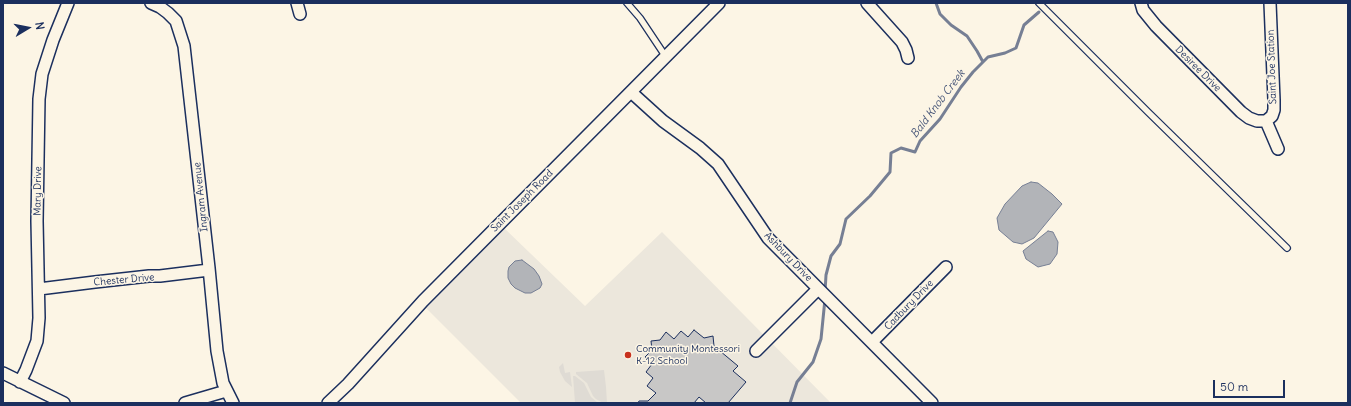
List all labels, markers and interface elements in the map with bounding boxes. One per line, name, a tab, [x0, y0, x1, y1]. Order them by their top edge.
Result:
north arrow	[8, 8, 48, 48]
text: N	[32, 21, 47, 31]
street label: Saint Joe Station	[1265, 29, 1279, 105]
street label: Desiree Drive	[1173, 44, 1223, 94]
water label: Bald Knob Creek	[908, 67, 968, 141]
street label: Ingram Avenue	[191, 162, 211, 232]
street label: Mary Drive	[32, 166, 44, 216]
street label: Saint Joseph Road	[488, 167, 556, 235]
street label: Ashbury Drive	[761, 230, 815, 284]
street label: Chester Drive	[93, 271, 155, 289]
street label: Cadbury Drive	[882, 277, 936, 333]
place label: Community Montessori K-12 School	[636, 343, 740, 366]
marker: Community Montessori K-12 School	[623, 350, 633, 360]
scale bar	[1215, 372, 1287, 398]
text: 50 m	[1220, 379, 1248, 394]

